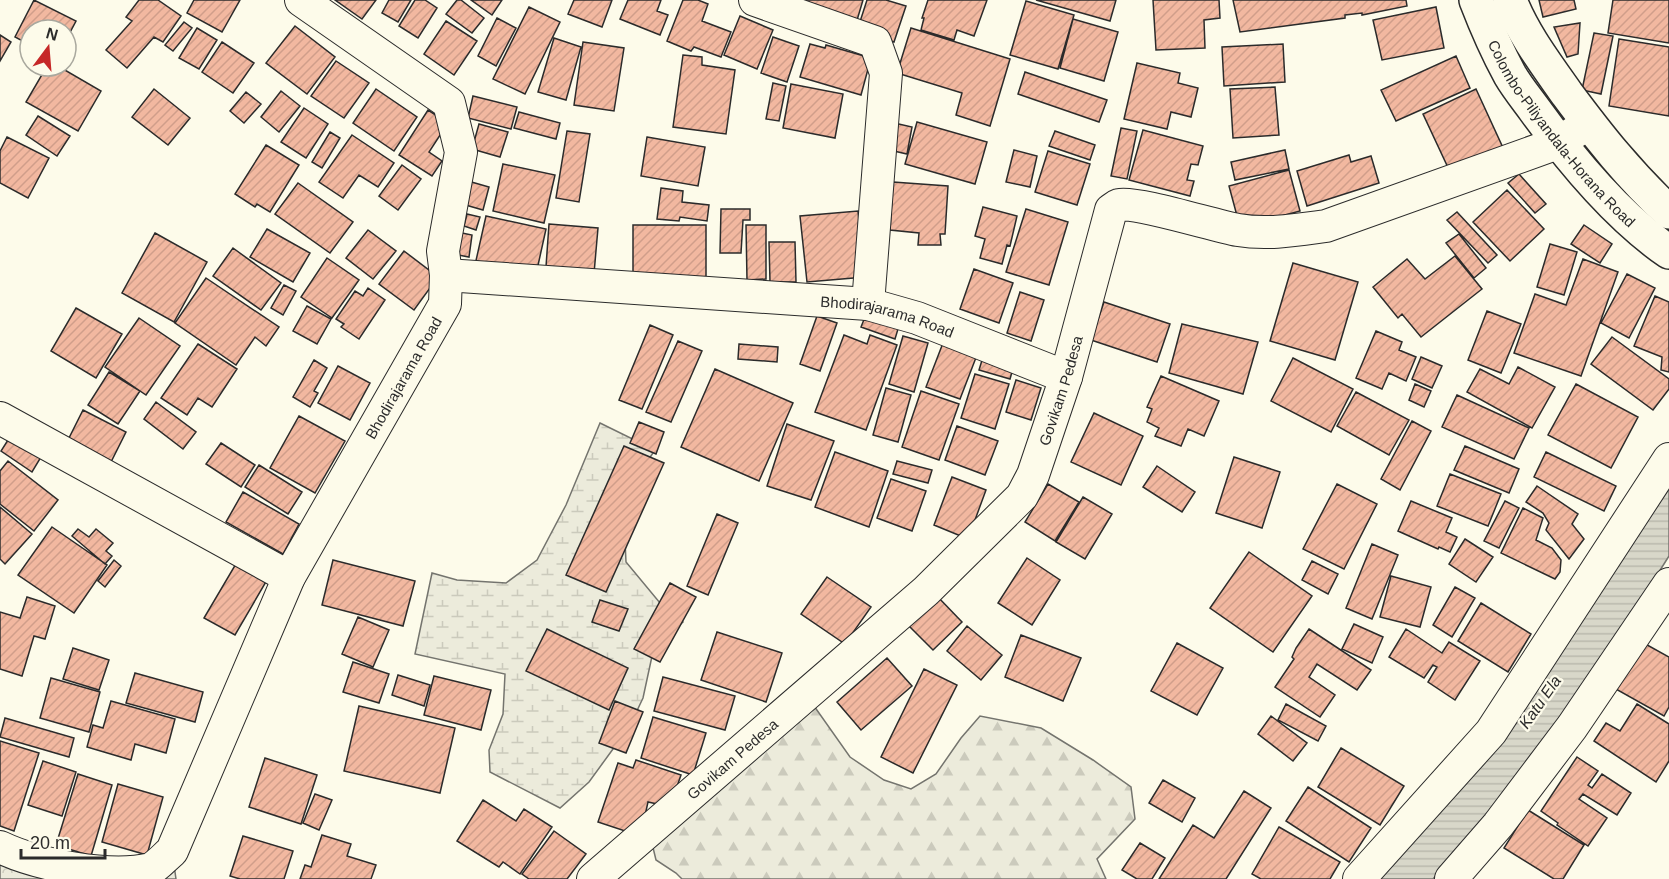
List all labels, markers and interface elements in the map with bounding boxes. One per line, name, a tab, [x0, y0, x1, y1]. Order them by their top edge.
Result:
north arrow	[18, 18, 78, 78]
text: N	[44, 24, 60, 44]
street label: Colombo-Piliyandala-Horana Road	[1485, 37, 1639, 230]
street label: Bhodirajarama Road	[820, 292, 956, 340]
street label: Bhodirajarama Road	[361, 314, 444, 442]
street label: Govikam Pedesa	[1035, 333, 1085, 448]
water label: Katu Ela	[1516, 672, 1564, 732]
street label: Govikam Pedesa	[683, 714, 781, 802]
scale bar	[21, 822, 105, 860]
text: 20 m	[30, 833, 70, 853]

